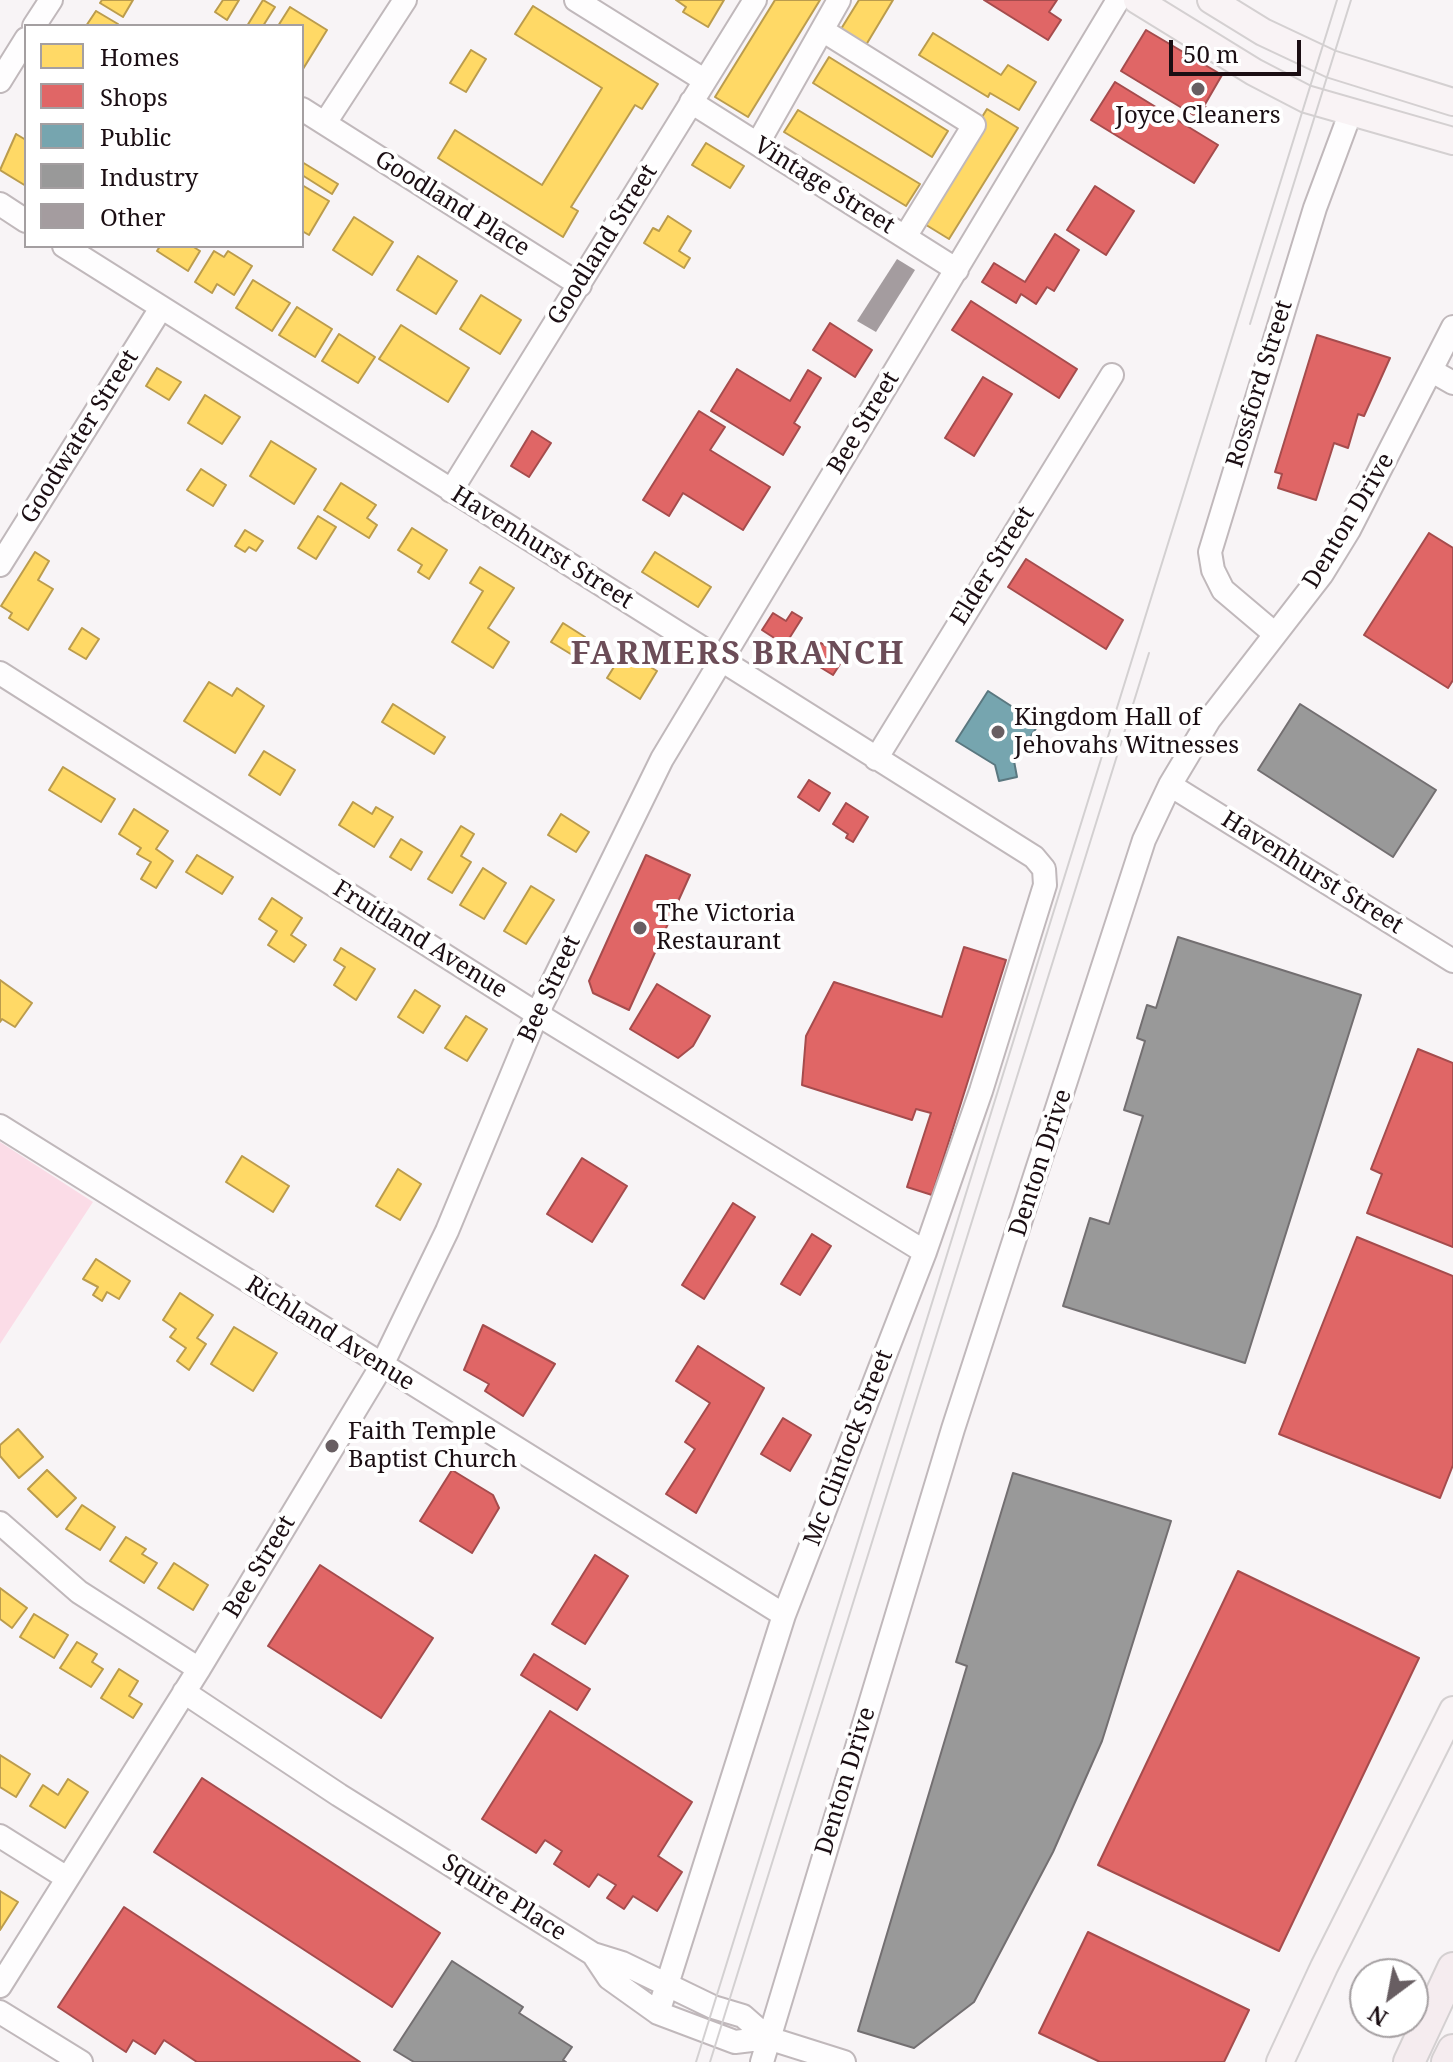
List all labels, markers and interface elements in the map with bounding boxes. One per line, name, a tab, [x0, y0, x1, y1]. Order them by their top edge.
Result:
legend	[24, 24, 304, 248]
scale bar	[1173, 24, 1305, 74]
text: 50 m	[1183, 37, 1239, 70]
text: Homes	[100, 40, 179, 73]
text: Shops	[100, 80, 168, 113]
marker: Joyce Cleaners	[1189, 80, 1207, 98]
place label: Joyce Cleaners	[1115, 102, 1281, 130]
text: Public	[100, 120, 171, 153]
street label: Vintage Street	[748, 131, 900, 241]
street label: Goodland Place	[369, 145, 535, 263]
street label: Goodland Street	[542, 159, 664, 331]
text: Industry	[100, 160, 198, 193]
text: Other	[100, 200, 166, 233]
street label: Rossford Street	[1221, 297, 1299, 471]
street label: Goodwater Street	[15, 345, 145, 529]
street label: Bee Street	[822, 366, 906, 480]
street label: Denton Drive	[1297, 448, 1401, 594]
street label: Havenhurst Street	[446, 480, 638, 616]
street label: Elder Street	[945, 501, 1041, 631]
district label: FARMERS BRANCH	[571, 636, 905, 674]
place label: Kingdom Hall of Jehovahs Witnesses	[1014, 704, 1239, 760]
marker: Kingdom Hall of Jehovahs Witnesses	[989, 723, 1007, 741]
street label: Havenhurst Street	[1216, 805, 1408, 941]
street label: Fruitland Avenue	[328, 875, 512, 1005]
place label: The Victoria Restaurant	[656, 900, 796, 956]
marker: The Victoria Restaurant	[631, 919, 649, 937]
street label: Bee Street	[513, 931, 587, 1047]
street label: Denton Drive	[1004, 1086, 1078, 1240]
street label: Richland Avenue	[240, 1270, 420, 1398]
street label: Mc Clintock Street	[798, 1346, 900, 1550]
place label: Faith Temple Baptist Church	[348, 1418, 517, 1474]
marker: Faith Temple Baptist Church	[323, 1437, 341, 1455]
street label: Bee Street	[218, 1510, 302, 1624]
street label: Denton Drive	[810, 1704, 882, 1858]
street label: Squire Place	[437, 1848, 571, 1948]
north arrow	[1349, 1958, 1429, 2038]
text: N	[1362, 1999, 1393, 2034]

